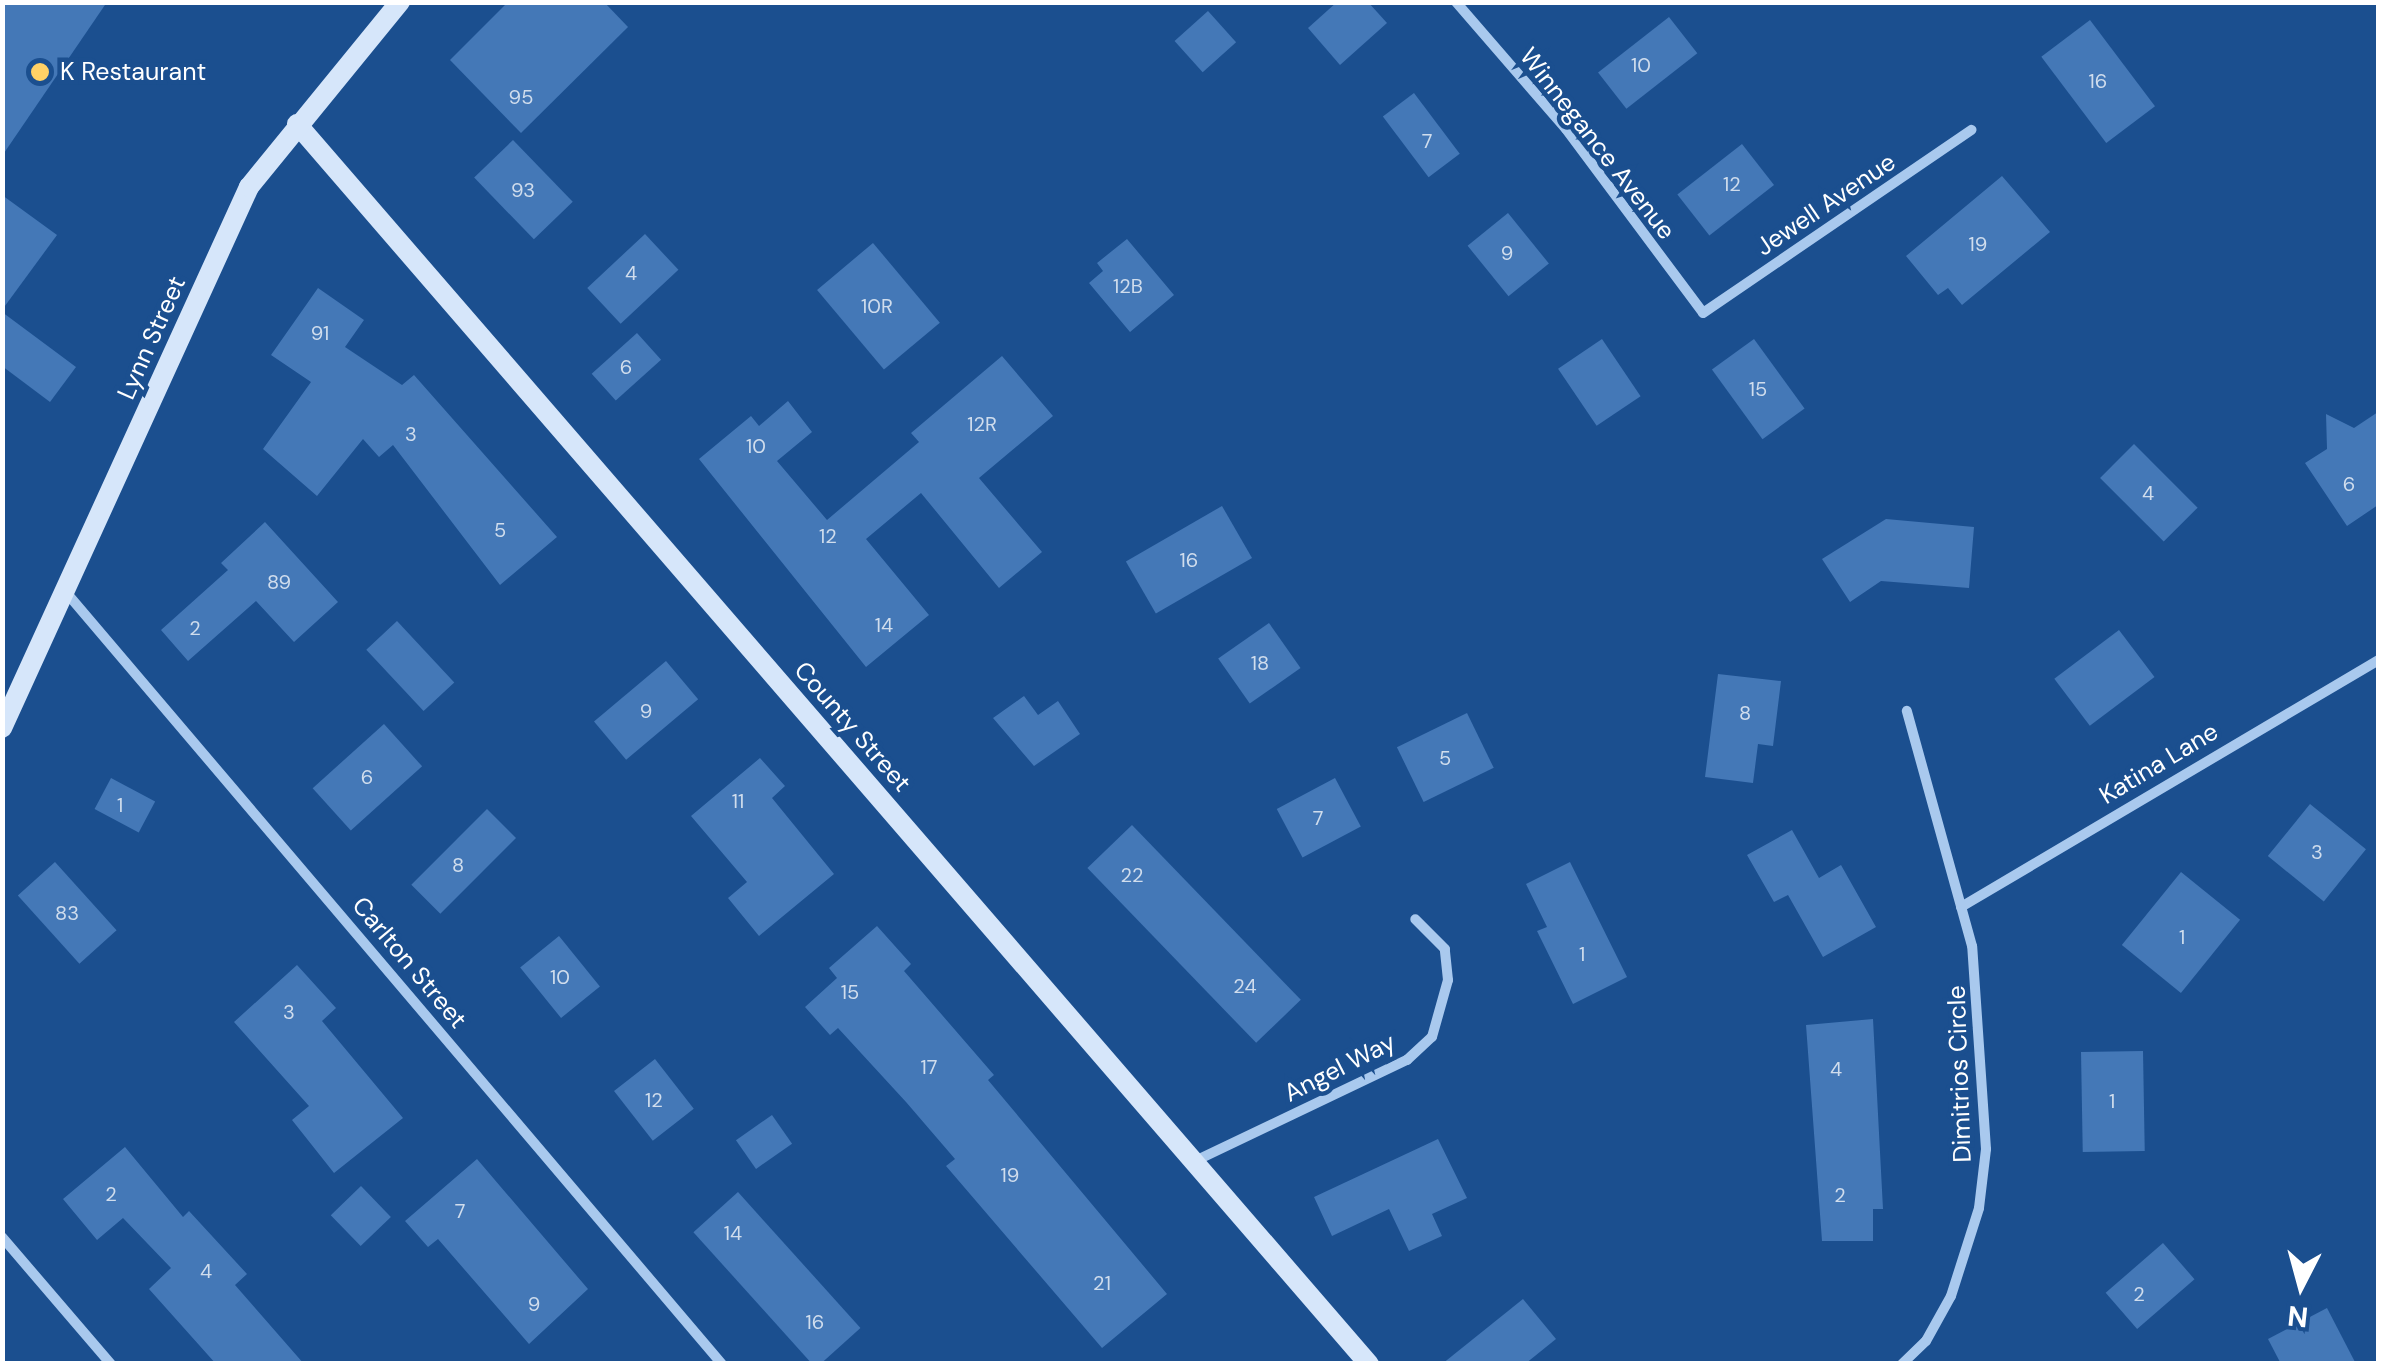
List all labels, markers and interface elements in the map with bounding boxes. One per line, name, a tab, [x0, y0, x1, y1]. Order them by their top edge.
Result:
street label: Winnegance Avenue	[1513, 42, 1681, 246]
house number: 10	[1631, 53, 1651, 77]
place label: K Restaurant	[60, 57, 206, 87]
marker: K Restaurant	[29, 61, 51, 83]
house number: 16	[2089, 69, 2107, 93]
house number: 95	[509, 85, 533, 109]
house number: 7	[1422, 129, 1432, 153]
street label: Jewell Avenue	[1751, 147, 1901, 263]
house number: 12	[1723, 172, 1741, 196]
house number: 93	[511, 178, 535, 202]
house number: 19	[1969, 232, 1987, 256]
house number: 9	[1501, 241, 1513, 265]
house number: 4	[625, 261, 637, 285]
street label: Lynn Street	[112, 272, 192, 404]
house number: 12B	[1113, 274, 1143, 298]
house number: 10R	[861, 294, 893, 318]
house number: 91	[311, 321, 329, 345]
house number: 6	[620, 355, 632, 379]
house number: 15	[1749, 377, 1767, 401]
house number: 12R	[967, 412, 997, 436]
house number: 3	[405, 422, 417, 446]
house number: 10	[746, 434, 766, 458]
house number: 6	[2343, 472, 2355, 496]
house number: 4	[2142, 481, 2154, 505]
house number: 5	[494, 518, 506, 542]
house number: 12	[819, 524, 837, 548]
house number: 16	[1180, 548, 1198, 572]
house number: 89	[267, 570, 291, 594]
house number: 14	[875, 613, 893, 637]
house number: 2	[189, 616, 201, 640]
house number: 18	[1251, 651, 1269, 675]
street label: County Street	[787, 656, 917, 798]
house number: 9	[640, 699, 652, 723]
house number: 8	[1739, 701, 1751, 725]
street label: Katina Lane	[2094, 717, 2224, 811]
house number: 5	[1439, 746, 1451, 770]
house number: 6	[361, 765, 373, 789]
house number: 11	[732, 789, 744, 813]
house number: 1	[117, 793, 123, 817]
house number: 7	[1313, 806, 1323, 830]
house number: 3	[2311, 840, 2323, 864]
house number: 8	[452, 853, 464, 877]
house number: 22	[1120, 863, 1144, 887]
street label: Carlton Street	[345, 891, 473, 1035]
house number: 83	[55, 901, 79, 925]
house number: 1	[2179, 925, 2185, 949]
house number: 1	[1579, 942, 1585, 966]
house number: 10	[550, 965, 570, 989]
house number: 24	[1233, 974, 1257, 998]
house number: 15	[841, 980, 859, 1004]
street label: Dimitrios Circle	[1942, 985, 1978, 1163]
house number: 3	[283, 1000, 295, 1024]
street label: Angel Way	[1279, 1027, 1401, 1109]
house number: 17	[921, 1055, 937, 1079]
house number: 4	[1830, 1057, 1842, 1081]
house number: 12	[645, 1088, 663, 1112]
house number: 1	[2109, 1089, 2115, 1113]
house number: 19	[1001, 1163, 1019, 1187]
house number: 2	[105, 1182, 117, 1206]
house number: 2	[1834, 1183, 1846, 1207]
house number: 7	[455, 1199, 465, 1223]
house number: 14	[724, 1221, 742, 1245]
north arrow	[2251, 1236, 2351, 1336]
house number: 4	[200, 1259, 212, 1283]
house number: 21	[1093, 1271, 1111, 1295]
house number: 2	[2133, 1282, 2145, 1306]
house number: 9	[528, 1292, 540, 1316]
text: N	[2286, 1297, 2310, 1336]
house number: 16	[806, 1310, 824, 1334]

